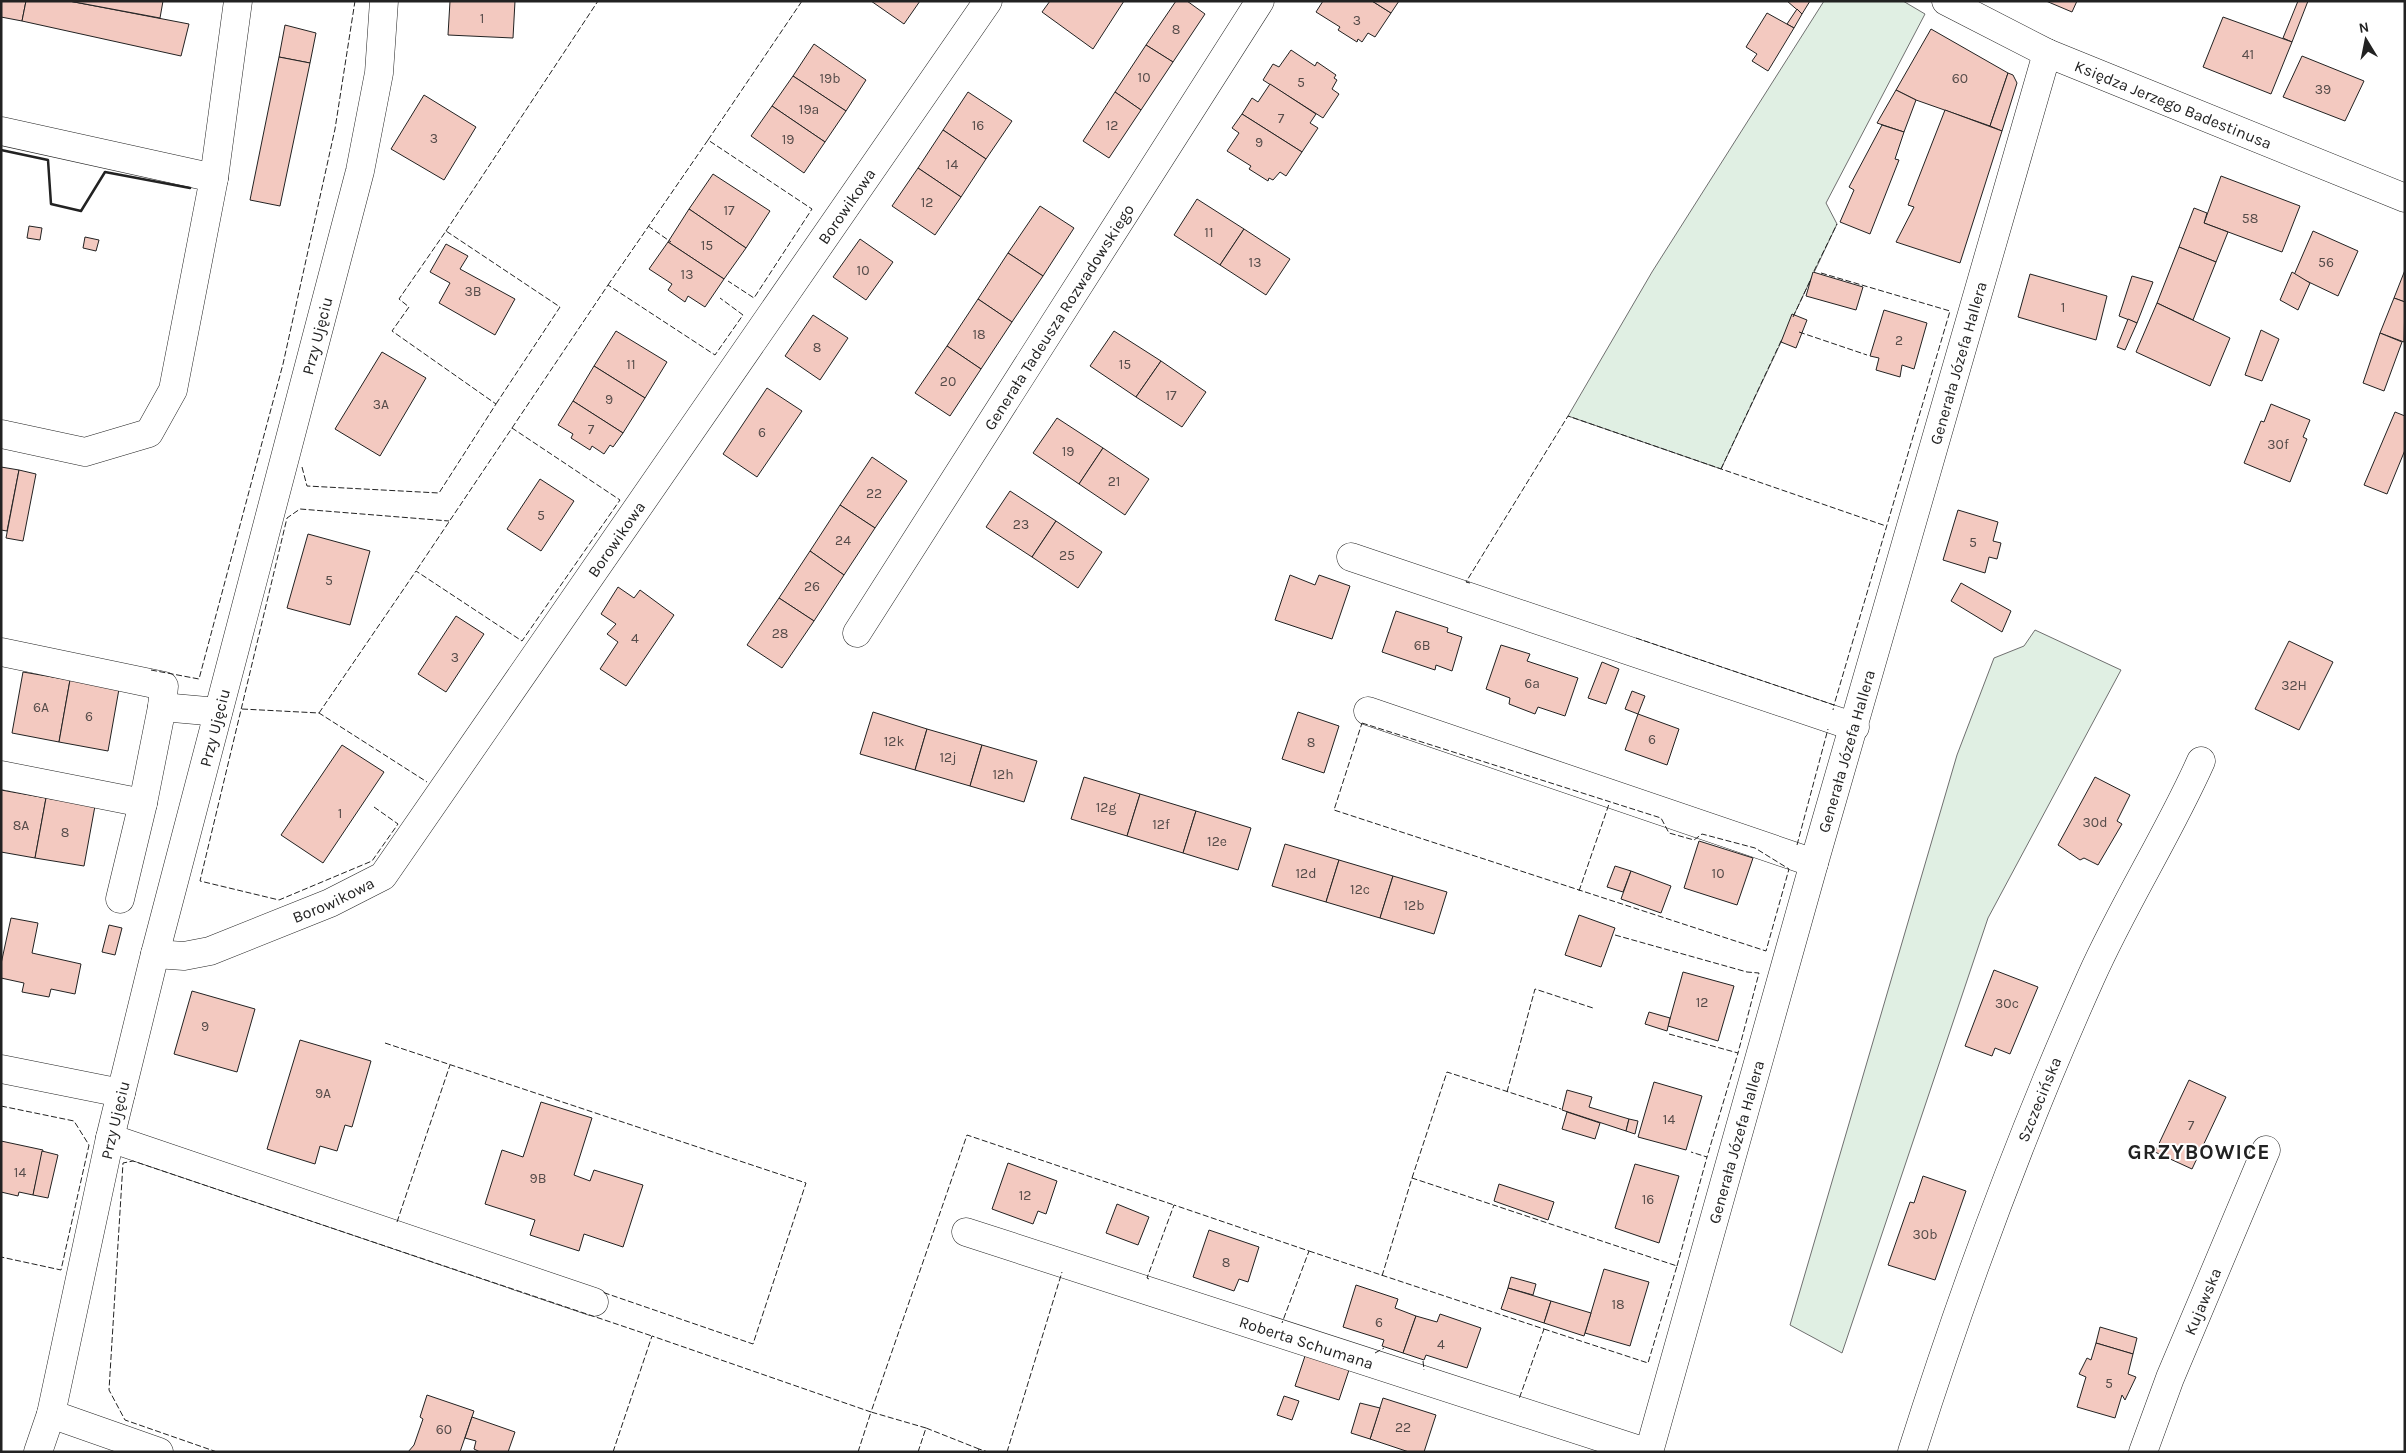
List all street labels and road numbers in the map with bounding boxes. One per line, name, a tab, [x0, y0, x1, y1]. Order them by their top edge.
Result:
street label: Księdza Jerzego Badestinusa	[2072, 56, 2275, 153]
street label: Borowikowa	[814, 165, 880, 248]
street label: Generała Tadeusza Rozwadowskiego	[980, 201, 1138, 434]
street label: Generała Józefa Hallera	[1926, 279, 1991, 447]
street label: Przy Ujęciu	[298, 295, 337, 377]
street label: Borowikowa	[584, 498, 649, 581]
street label: Generała Józefa Hallera	[1814, 668, 1879, 835]
street label: Przy Ujęciu	[195, 686, 234, 769]
street label: Borowikowa	[290, 873, 377, 927]
street label: Szczecińska	[2014, 1054, 2065, 1145]
street label: Generała Józefa Hallera	[1704, 1058, 1768, 1226]
street label: Przy Ujęciu	[97, 1079, 134, 1161]
street label: Kujawska	[2180, 1265, 2225, 1338]
street label: Roberta Schumana	[1237, 1312, 1376, 1373]

